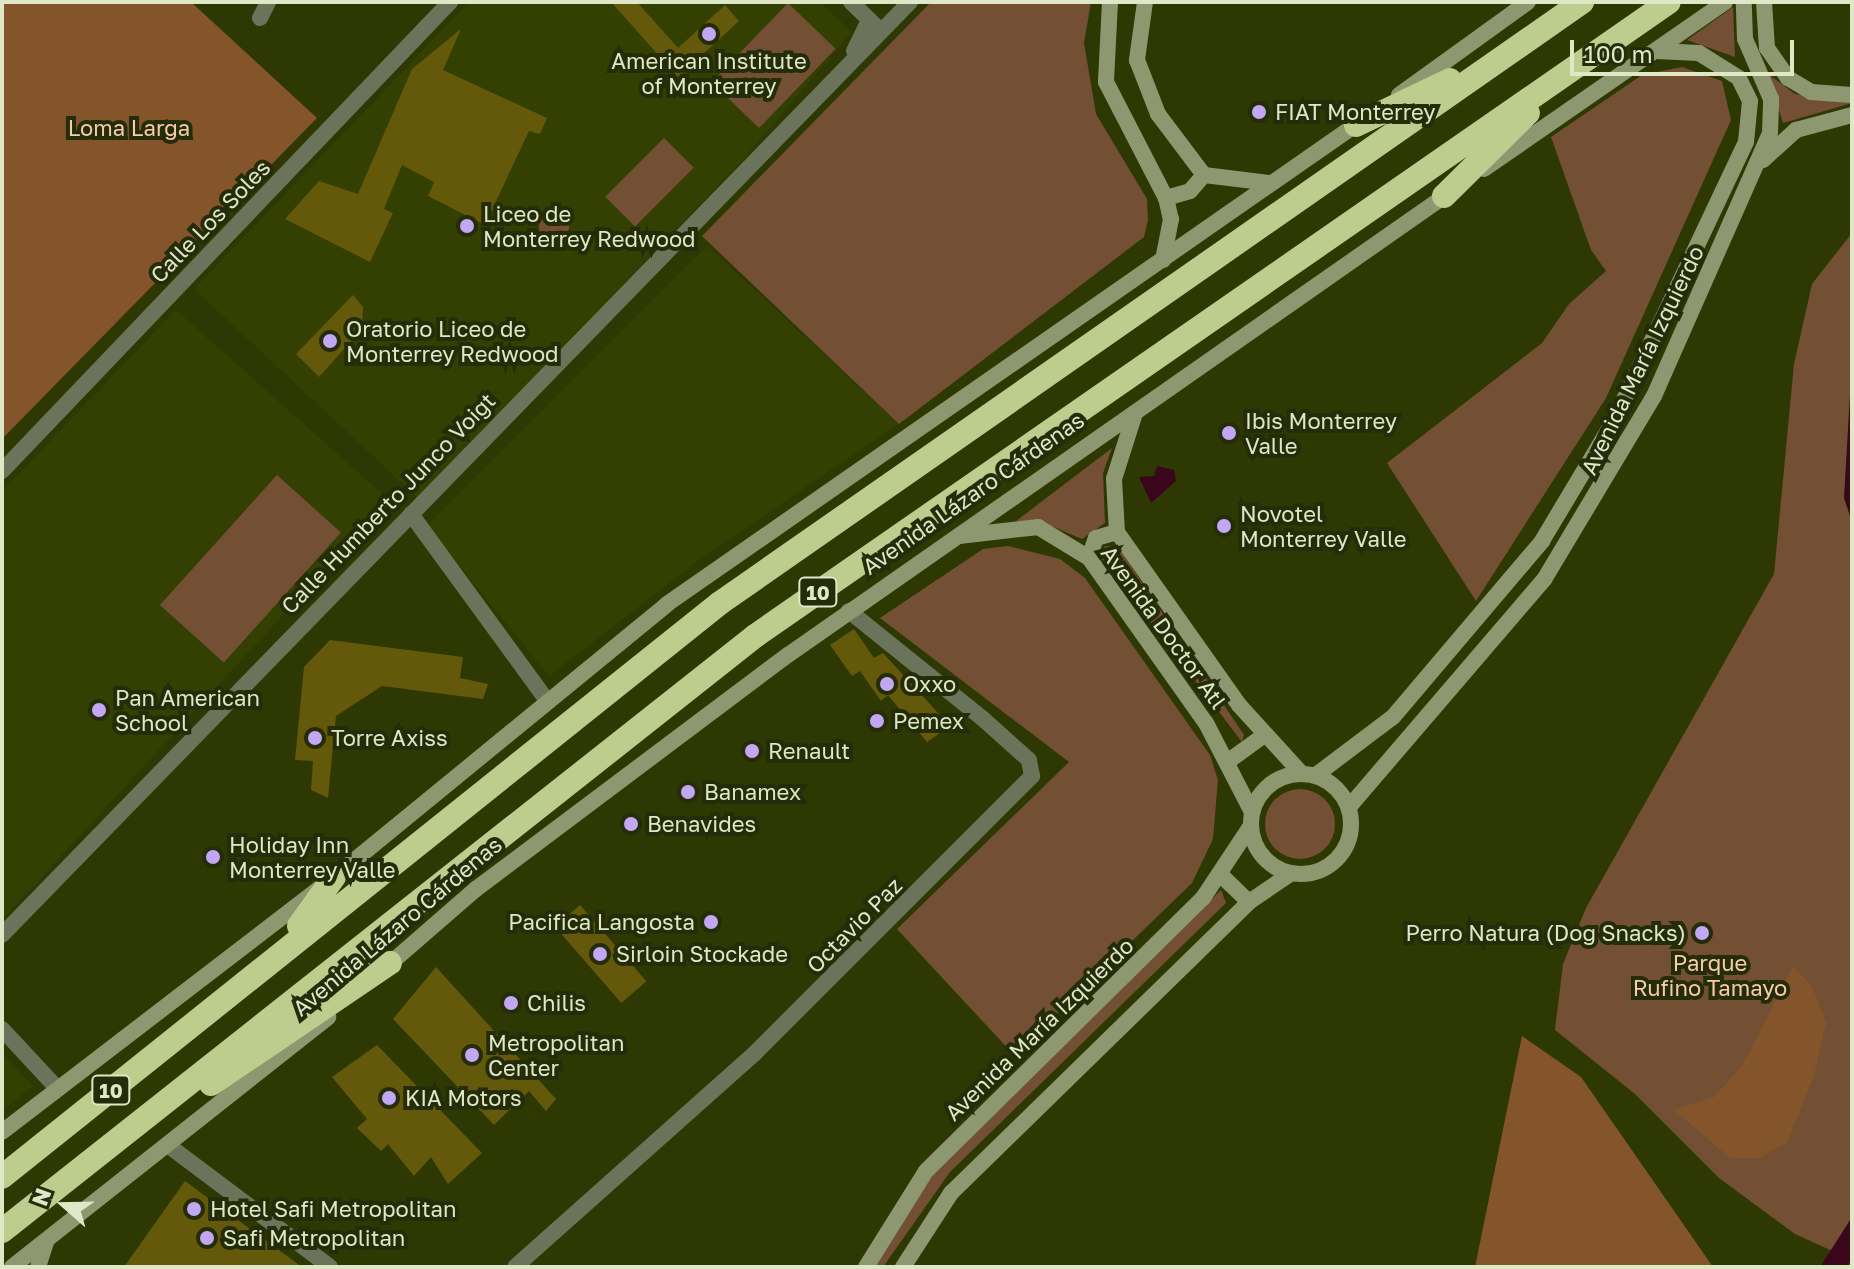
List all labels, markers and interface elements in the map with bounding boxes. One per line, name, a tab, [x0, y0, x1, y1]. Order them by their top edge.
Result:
scale bar	[1574, 24, 1798, 74]
marker: American Institute of Monterrey	[700, 25, 718, 43]
text: 100 m	[1584, 39, 1653, 68]
place label: American Institute of Monterrey	[611, 47, 807, 98]
place label: FIAT Monterrey	[1275, 99, 1436, 125]
marker: FIAT Monterrey	[1250, 103, 1268, 121]
park label: Loma Larga	[68, 115, 190, 141]
street label: Calle Los Soles	[145, 154, 275, 288]
place label: Liceo de Monterrey Redwood	[483, 200, 696, 252]
marker: Liceo de Monterrey Redwood	[458, 217, 476, 235]
street label: Avenida María Izquierdo	[1575, 241, 1709, 479]
place label: Oratorio Liceo de Monterrey Redwood	[346, 315, 559, 366]
marker: Oratorio Liceo de Monterrey Redwood	[321, 332, 339, 350]
street label: Calle Humberto Junco Voigt	[276, 387, 500, 619]
street label: Avenida Lázaro Cárdenas	[857, 406, 1089, 580]
place label: Ibis Monterrey Valle	[1245, 407, 1397, 458]
marker: Ibis Monterrey Valle	[1220, 424, 1238, 442]
place label: Novotel Monterrey Valle	[1240, 500, 1407, 552]
marker: Novotel Monterrey Valle	[1215, 517, 1233, 535]
street label: Avenida Doctor Atl	[1096, 540, 1232, 714]
road number: 10	[798, 576, 838, 608]
place label: Oxxo	[903, 671, 956, 697]
marker: Oxxo	[878, 675, 896, 693]
place label: Pan American School	[115, 684, 260, 736]
marker: Pan American School	[90, 701, 108, 719]
place label: Pemex	[893, 708, 964, 734]
marker: Pemex	[868, 712, 886, 730]
place label: Torre Axiss	[331, 725, 448, 751]
marker: Torre Axiss	[306, 729, 324, 747]
place label: Renault	[768, 738, 850, 764]
marker: Renault	[743, 742, 761, 760]
place label: Banamex	[704, 779, 801, 805]
marker: Banamex	[679, 783, 697, 801]
place label: Benavides	[647, 811, 756, 837]
marker: Benavides	[622, 815, 640, 833]
place label: Holiday Inn Monterrey Valle	[229, 831, 396, 882]
street label: Avenida Lázaro Cárdenas	[287, 831, 507, 1021]
marker: Holiday Inn Monterrey Valle	[204, 848, 222, 866]
street label: Octavio Paz	[801, 872, 907, 978]
place label: Pacifica Langosta	[508, 909, 695, 935]
marker: Pacifica Langosta	[702, 913, 720, 931]
place label: Perro Natura (Dog Snacks)	[1406, 920, 1686, 946]
marker: Perro Natura (Dog Snacks)	[1693, 924, 1711, 942]
street label: Avenida María Izquierdo	[939, 932, 1139, 1126]
place label: Sirloin Stockade	[616, 941, 788, 967]
marker: Sirloin Stockade	[591, 945, 609, 963]
park label: Parque Rufino Tamayo	[1633, 949, 1787, 1000]
place label: Chilis	[527, 990, 586, 1016]
marker: Chilis	[502, 994, 520, 1012]
place label: Metropolitan Center	[488, 1029, 624, 1080]
marker: Metropolitan Center	[463, 1046, 481, 1064]
road number: 10	[91, 1074, 131, 1106]
place label: KIA Motors	[405, 1085, 522, 1111]
marker: KIA Motors	[380, 1089, 398, 1107]
north arrow	[24, 1165, 104, 1245]
text: N	[25, 1184, 57, 1209]
place label: Hotel Safi Metropolitan	[210, 1196, 456, 1222]
marker: Hotel Safi Metropolitan	[185, 1200, 203, 1218]
place label: Safi Metropolitan	[223, 1225, 405, 1251]
marker: Safi Metropolitan	[198, 1229, 216, 1247]

